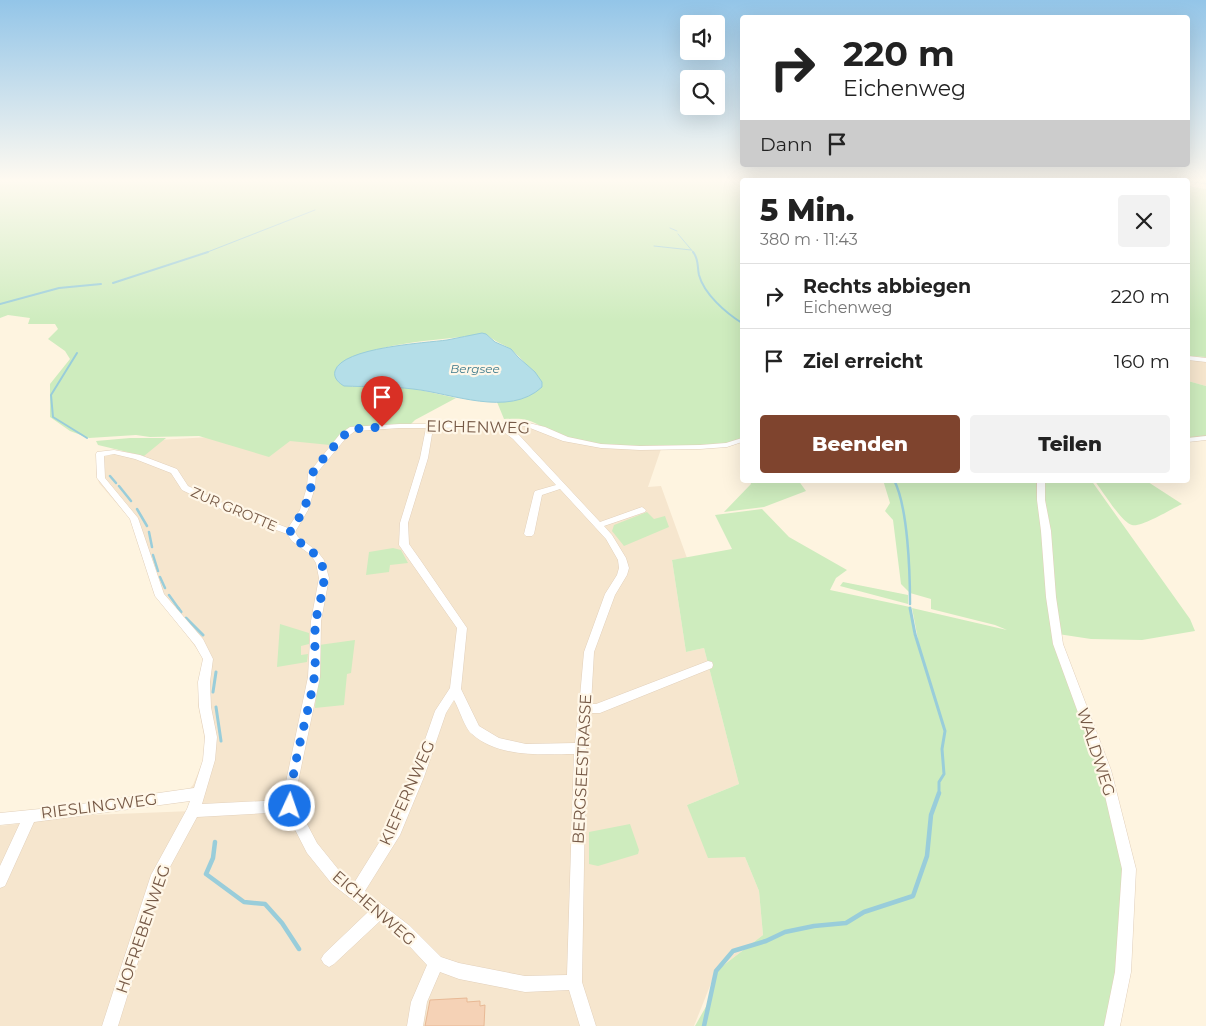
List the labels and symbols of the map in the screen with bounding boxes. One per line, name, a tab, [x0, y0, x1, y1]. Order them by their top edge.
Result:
water label: Bergsee	[450, 361, 500, 376]
pin	[361, 376, 403, 427]
street label: EICHENWEG	[426, 417, 530, 437]
street label: ZUR GROTTE	[188, 483, 280, 535]
street label: BERGSEESTRASSE	[569, 693, 595, 845]
street label: WALDWEG	[1073, 706, 1119, 798]
street label: KIEFERNWEG	[375, 738, 439, 848]
position arrow	[263, 779, 315, 831]
street label: RIESLINGWEG	[40, 789, 158, 823]
street label: HOFREBENWEG	[112, 862, 174, 996]
street label: EICHENWEG	[329, 867, 419, 949]

